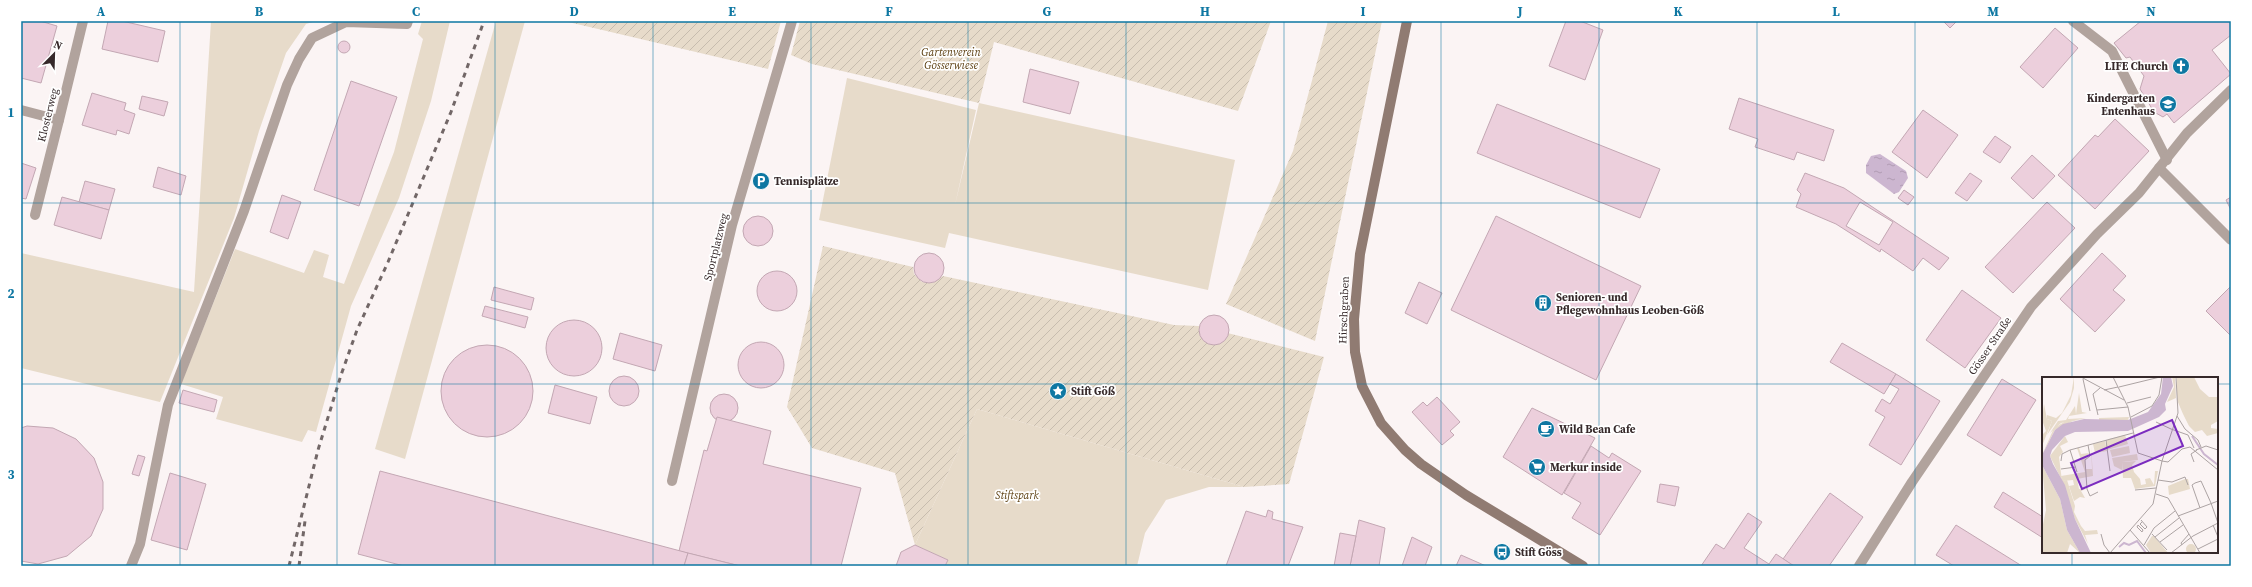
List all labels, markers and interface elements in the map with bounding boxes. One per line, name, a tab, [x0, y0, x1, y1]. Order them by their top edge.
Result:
text: A	[97, 3, 106, 20]
text: B	[255, 3, 264, 20]
text: C	[412, 3, 420, 20]
text: D	[569, 3, 579, 20]
text: E	[728, 3, 736, 20]
text: F	[885, 3, 893, 20]
text: G	[1043, 3, 1052, 20]
text: H	[1200, 3, 1210, 20]
text: I	[1360, 3, 1366, 20]
text: J	[1516, 3, 1523, 20]
text: K	[1673, 3, 1683, 20]
text: L	[1832, 3, 1840, 20]
text: M	[1987, 3, 1999, 20]
text: N	[2146, 3, 2156, 20]
north arrow	[34, 34, 74, 74]
text: N	[51, 37, 64, 54]
park label: Gartenverein Gösserwiese	[921, 45, 981, 73]
church icon: LIFE Church	[2171, 56, 2191, 76]
place label: LIFE Church	[2105, 59, 2168, 74]
street label: Klosterweg	[34, 86, 62, 143]
place label: Kindergarten Entenhaus	[2087, 91, 2155, 119]
school or university icon: Kindergarten Entenhaus	[2158, 94, 2178, 114]
text: 1	[7, 104, 15, 121]
parking icon: Tennisplätze	[751, 171, 771, 191]
place label: Tennisplätze	[774, 174, 839, 189]
street label: Sportplatzweg	[700, 211, 732, 283]
street label: Hirschgraben	[1335, 276, 1353, 344]
text: 2	[7, 285, 15, 302]
place label: Senioren- und Pflegewohnhaus Leoben-Göß	[1556, 290, 1705, 318]
building icon: Senioren- und Pflegewohnhaus Leoben-Göß	[1533, 293, 1553, 313]
street label: Gösser Straße	[1965, 314, 2015, 378]
inset map	[2042, 377, 2218, 553]
place icon: Stift Göß	[1048, 381, 1068, 401]
place label: Stift Göß	[1071, 384, 1116, 399]
cafe icon: Wild Bean Cafe	[1536, 419, 1556, 439]
place label: Wild Bean Cafe	[1559, 422, 1636, 437]
supermarket icon: Merkur inside	[1527, 457, 1547, 477]
place label: Merkur inside	[1550, 460, 1622, 475]
text: 3	[7, 466, 15, 483]
park label: Stiftspark	[995, 488, 1040, 503]
bus stop icon: Stift Göss	[1492, 542, 1512, 562]
place label: Stift Göss	[1515, 545, 1562, 560]

